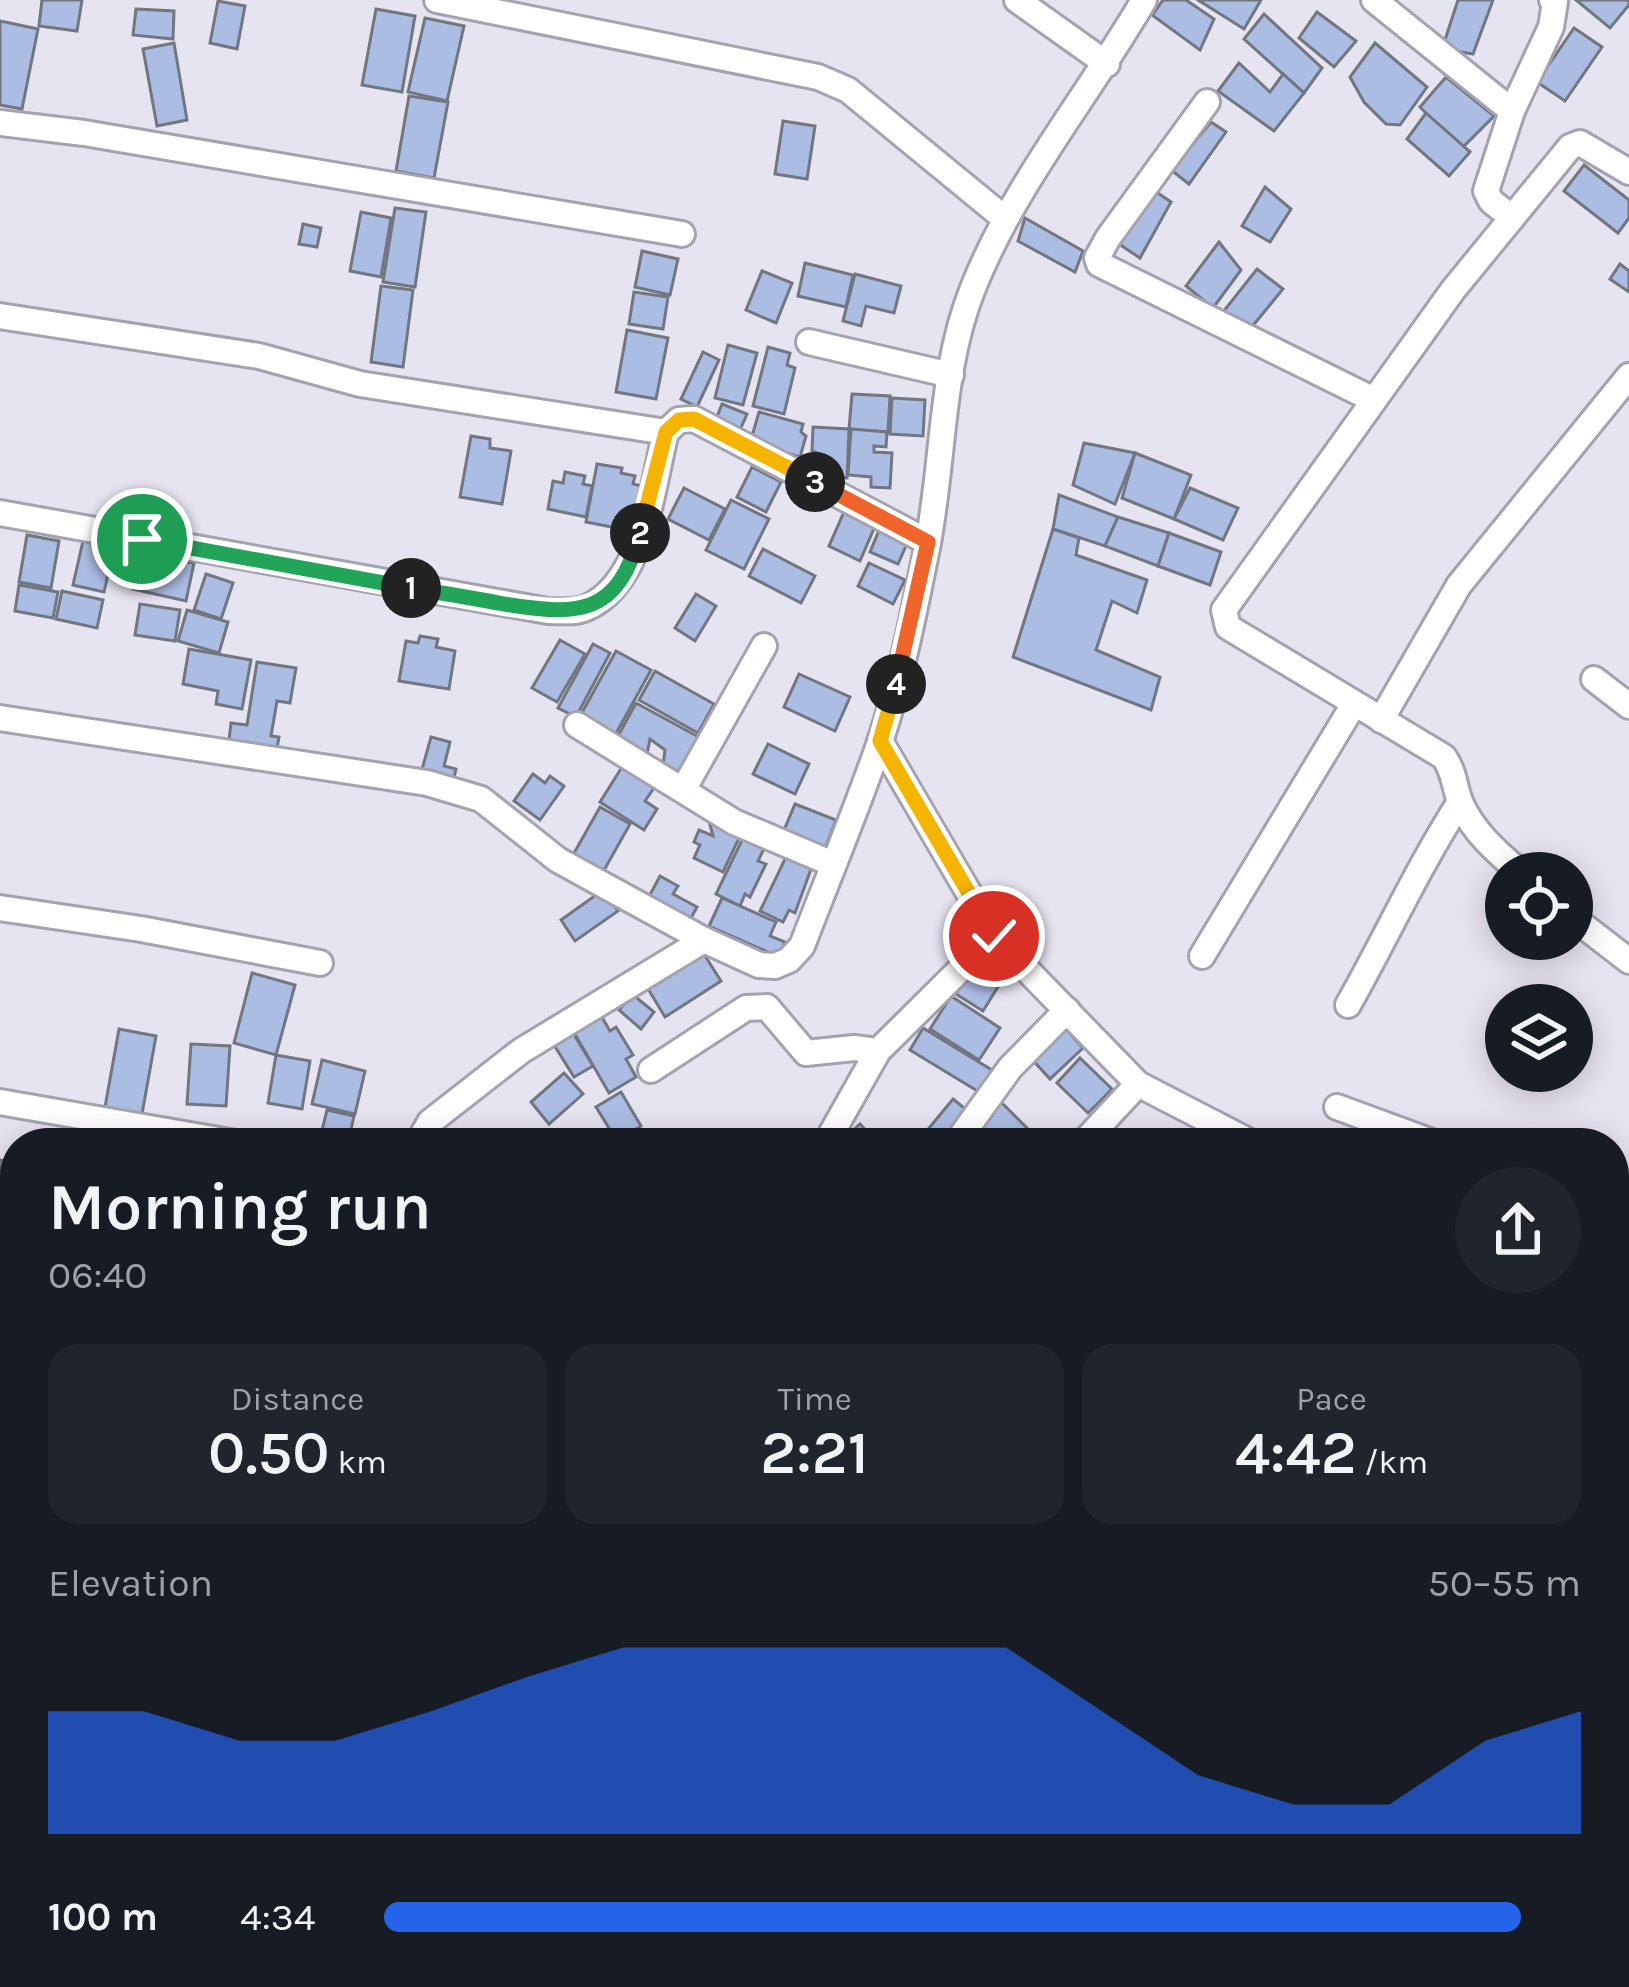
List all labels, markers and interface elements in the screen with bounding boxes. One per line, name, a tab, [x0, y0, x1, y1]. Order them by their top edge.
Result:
pin: 3	[785, 452, 845, 512]
text: 3	[805, 463, 825, 501]
pin	[91, 488, 193, 590]
pin: 2	[610, 503, 670, 563]
icon: arrive	[109, 506, 175, 572]
text: 2	[630, 514, 650, 552]
pin: 1	[381, 558, 441, 618]
text: 1	[405, 569, 417, 607]
pin: 4	[866, 654, 926, 714]
text: 4	[886, 665, 906, 703]
map controls	[1485, 852, 1593, 1092]
button: locate	[1485, 852, 1593, 960]
pin	[943, 885, 1045, 987]
icon: check	[961, 903, 1027, 969]
button: layers	[1485, 984, 1593, 1092]
button: share	[1455, 1167, 1581, 1293]
text: Morning run	[48, 1168, 432, 1246]
text: 06:40	[48, 1252, 147, 1298]
text: Distance	[231, 1380, 364, 1418]
text: Time	[777, 1380, 852, 1418]
text: Pace	[1296, 1380, 1367, 1418]
text: 0.50	[208, 1418, 330, 1488]
text: 2:21	[760, 1418, 869, 1488]
text: 4:42	[1235, 1418, 1357, 1488]
text: km	[330, 1443, 387, 1481]
text: /km	[1357, 1443, 1428, 1481]
text: Elevation	[48, 1560, 213, 1606]
text: 50–55 m	[1428, 1560, 1581, 1606]
text: 100 m	[48, 1894, 158, 1940]
text: 4:34	[240, 1894, 316, 1940]

